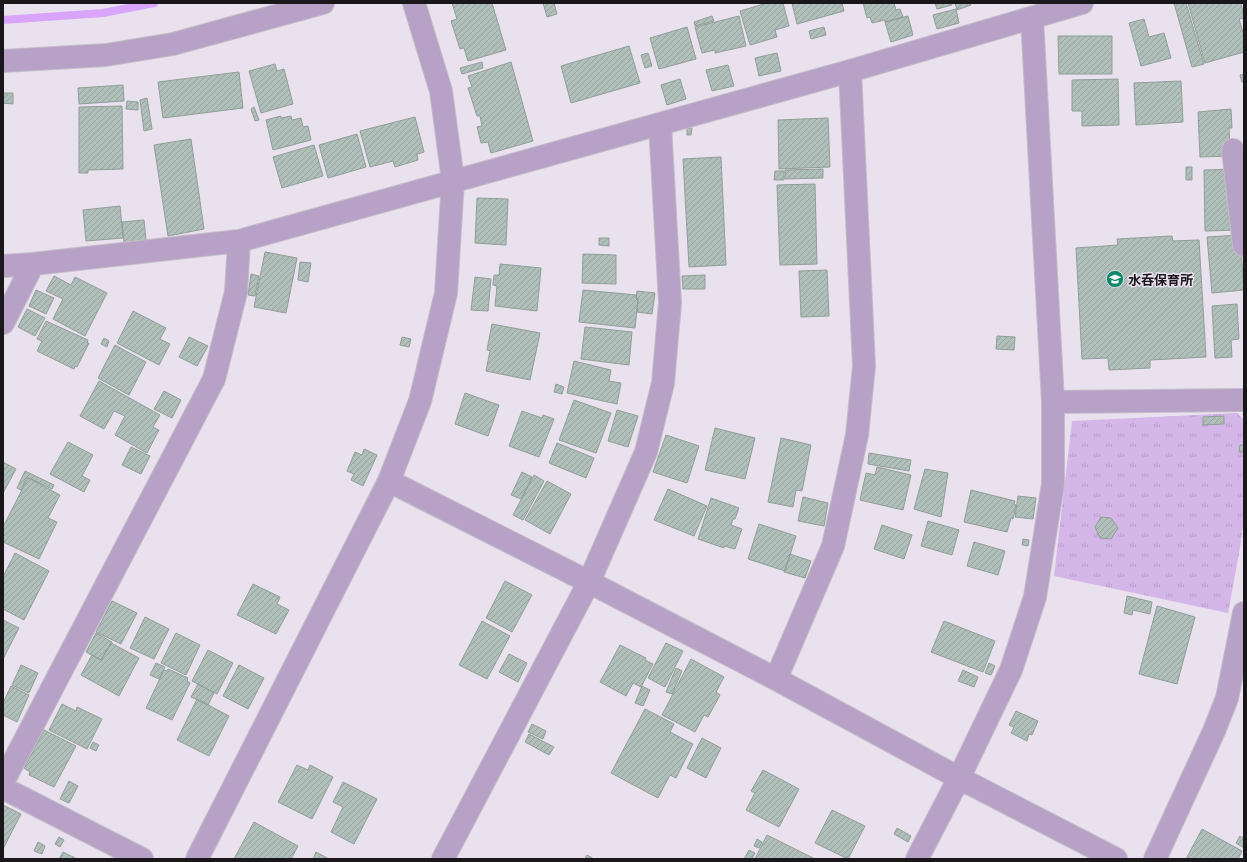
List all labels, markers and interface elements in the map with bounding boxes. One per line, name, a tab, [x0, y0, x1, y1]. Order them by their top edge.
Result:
school or university icon: 水呑保育所	[1105, 269, 1125, 289]
place label: 水呑保育所	[1128, 270, 1193, 289]

